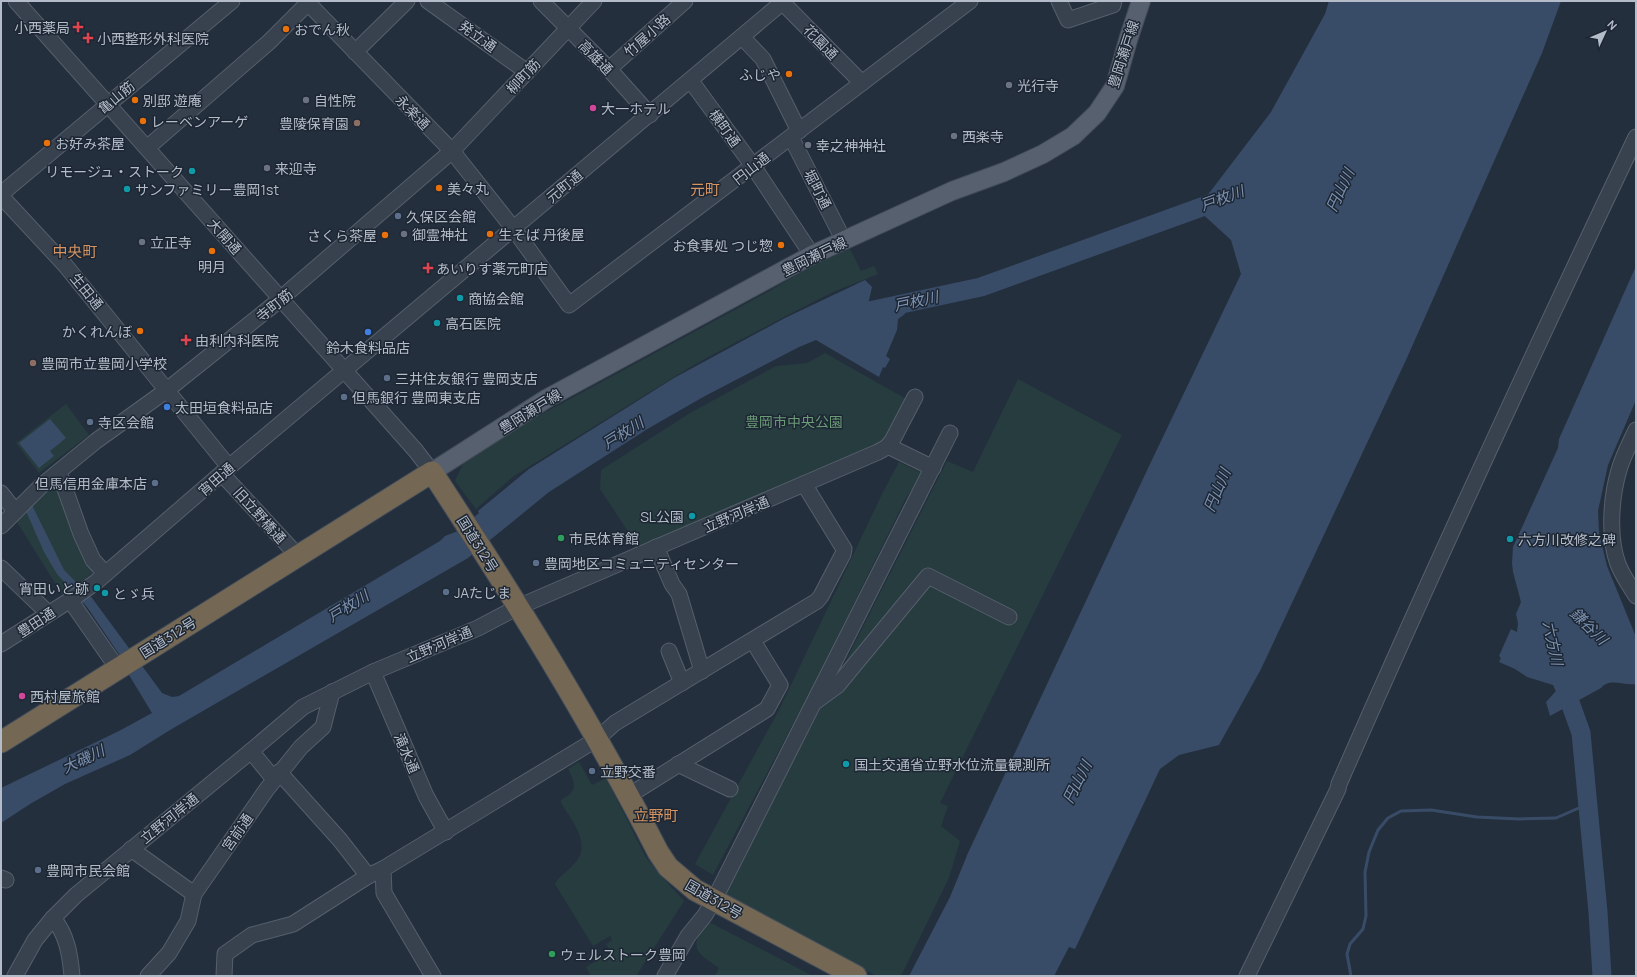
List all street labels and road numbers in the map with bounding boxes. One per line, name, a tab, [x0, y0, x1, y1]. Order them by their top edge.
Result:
street label: 竹屋小路	[620, 9, 674, 61]
street label: 発立通	[455, 16, 501, 56]
street label: 豊岡瀬戸線	[1103, 18, 1143, 90]
street label: 花園通	[800, 20, 842, 64]
street label: 高雄通	[575, 35, 617, 79]
street label: 柳町筋	[502, 54, 544, 98]
street label: 亀山筋	[94, 76, 138, 118]
street label: 永楽通	[392, 90, 434, 134]
street label: 横町通	[705, 105, 745, 151]
street label: 円山通	[729, 148, 773, 188]
street label: 元町通	[542, 165, 586, 207]
street label: 堀町通	[800, 166, 836, 212]
street label: 大開通	[204, 214, 246, 258]
street label: 豊岡瀬戸線	[778, 232, 850, 280]
street label: 生田通	[66, 269, 108, 313]
street label: 寺町筋	[252, 284, 296, 326]
street label: 豊岡瀬戸線	[495, 384, 565, 438]
street label: 宵田通	[194, 458, 238, 500]
street label: 旧立野橋通	[230, 483, 290, 547]
street label: 立野河岸通	[700, 492, 772, 536]
street label: 国道312号	[453, 512, 503, 576]
street label: 豊田通	[13, 603, 59, 641]
street label: 国道312号	[136, 612, 200, 662]
street label: 立野河岸通	[403, 622, 475, 666]
street label: 滝水通	[390, 730, 424, 776]
street label: 立野河岸通	[136, 789, 202, 847]
street label: 宮前通	[217, 809, 257, 855]
street label: 国道312号	[682, 875, 746, 923]

